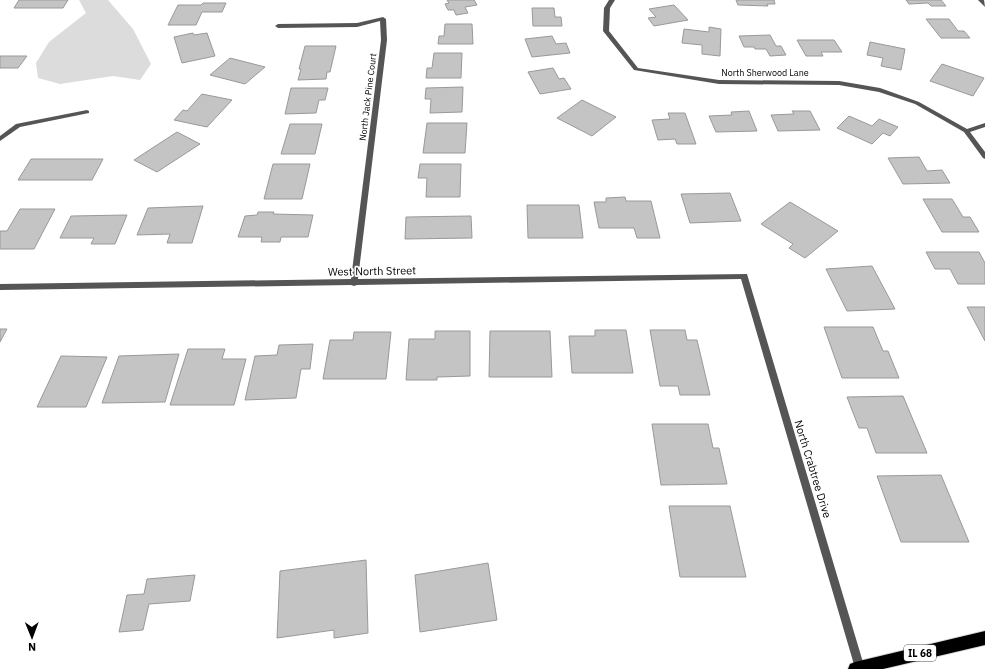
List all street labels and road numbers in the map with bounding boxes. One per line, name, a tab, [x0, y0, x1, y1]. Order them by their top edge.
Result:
street label: North Jack Pine Court	[357, 53, 378, 141]
street label: North Sherwood Lane	[721, 67, 809, 78]
street label: West North Street	[328, 263, 416, 279]
street label: North Crabtree Drive	[791, 418, 835, 520]
road number: IL 68	[904, 645, 936, 661]

